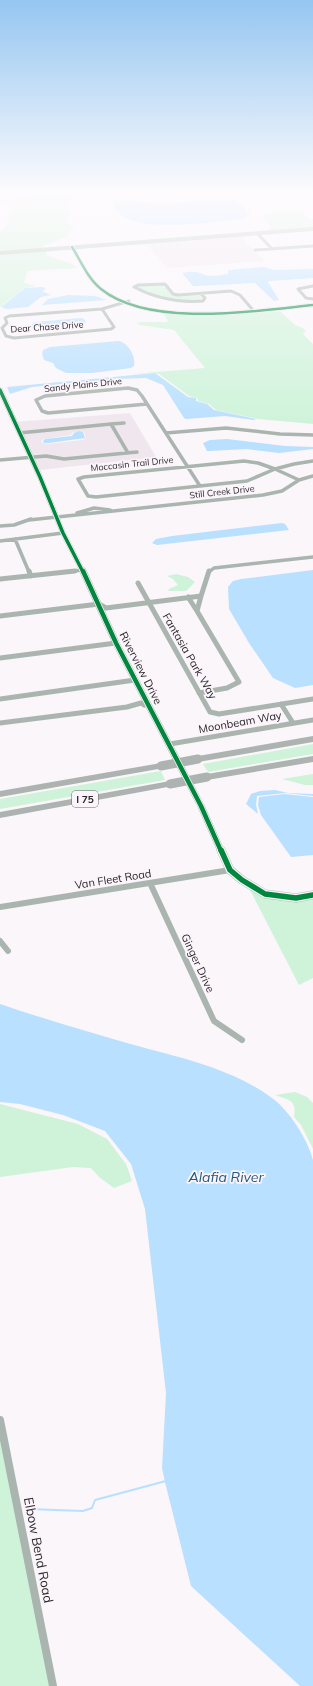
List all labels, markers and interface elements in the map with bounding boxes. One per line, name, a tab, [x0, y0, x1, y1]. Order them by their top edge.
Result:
street label: Dear Chase Drive	[10, 318, 84, 335]
street label: Sandy Plains Drive	[43, 375, 123, 395]
street label: Moccasin Trail Drive	[90, 454, 174, 473]
street label: Still Creek Drive	[189, 483, 255, 500]
street label: Fantasia Park Way	[160, 610, 220, 702]
street label: Riverview Drive	[117, 629, 165, 707]
street label: Moonbeam Way	[197, 708, 283, 736]
road number: I 75	[72, 791, 98, 807]
street label: Van Fleet Road	[74, 866, 152, 892]
street label: Ginger Drive	[178, 931, 218, 995]
water label: Alafia River	[187, 1168, 264, 1186]
street label: Elbow Bend Road	[21, 1496, 57, 1604]

